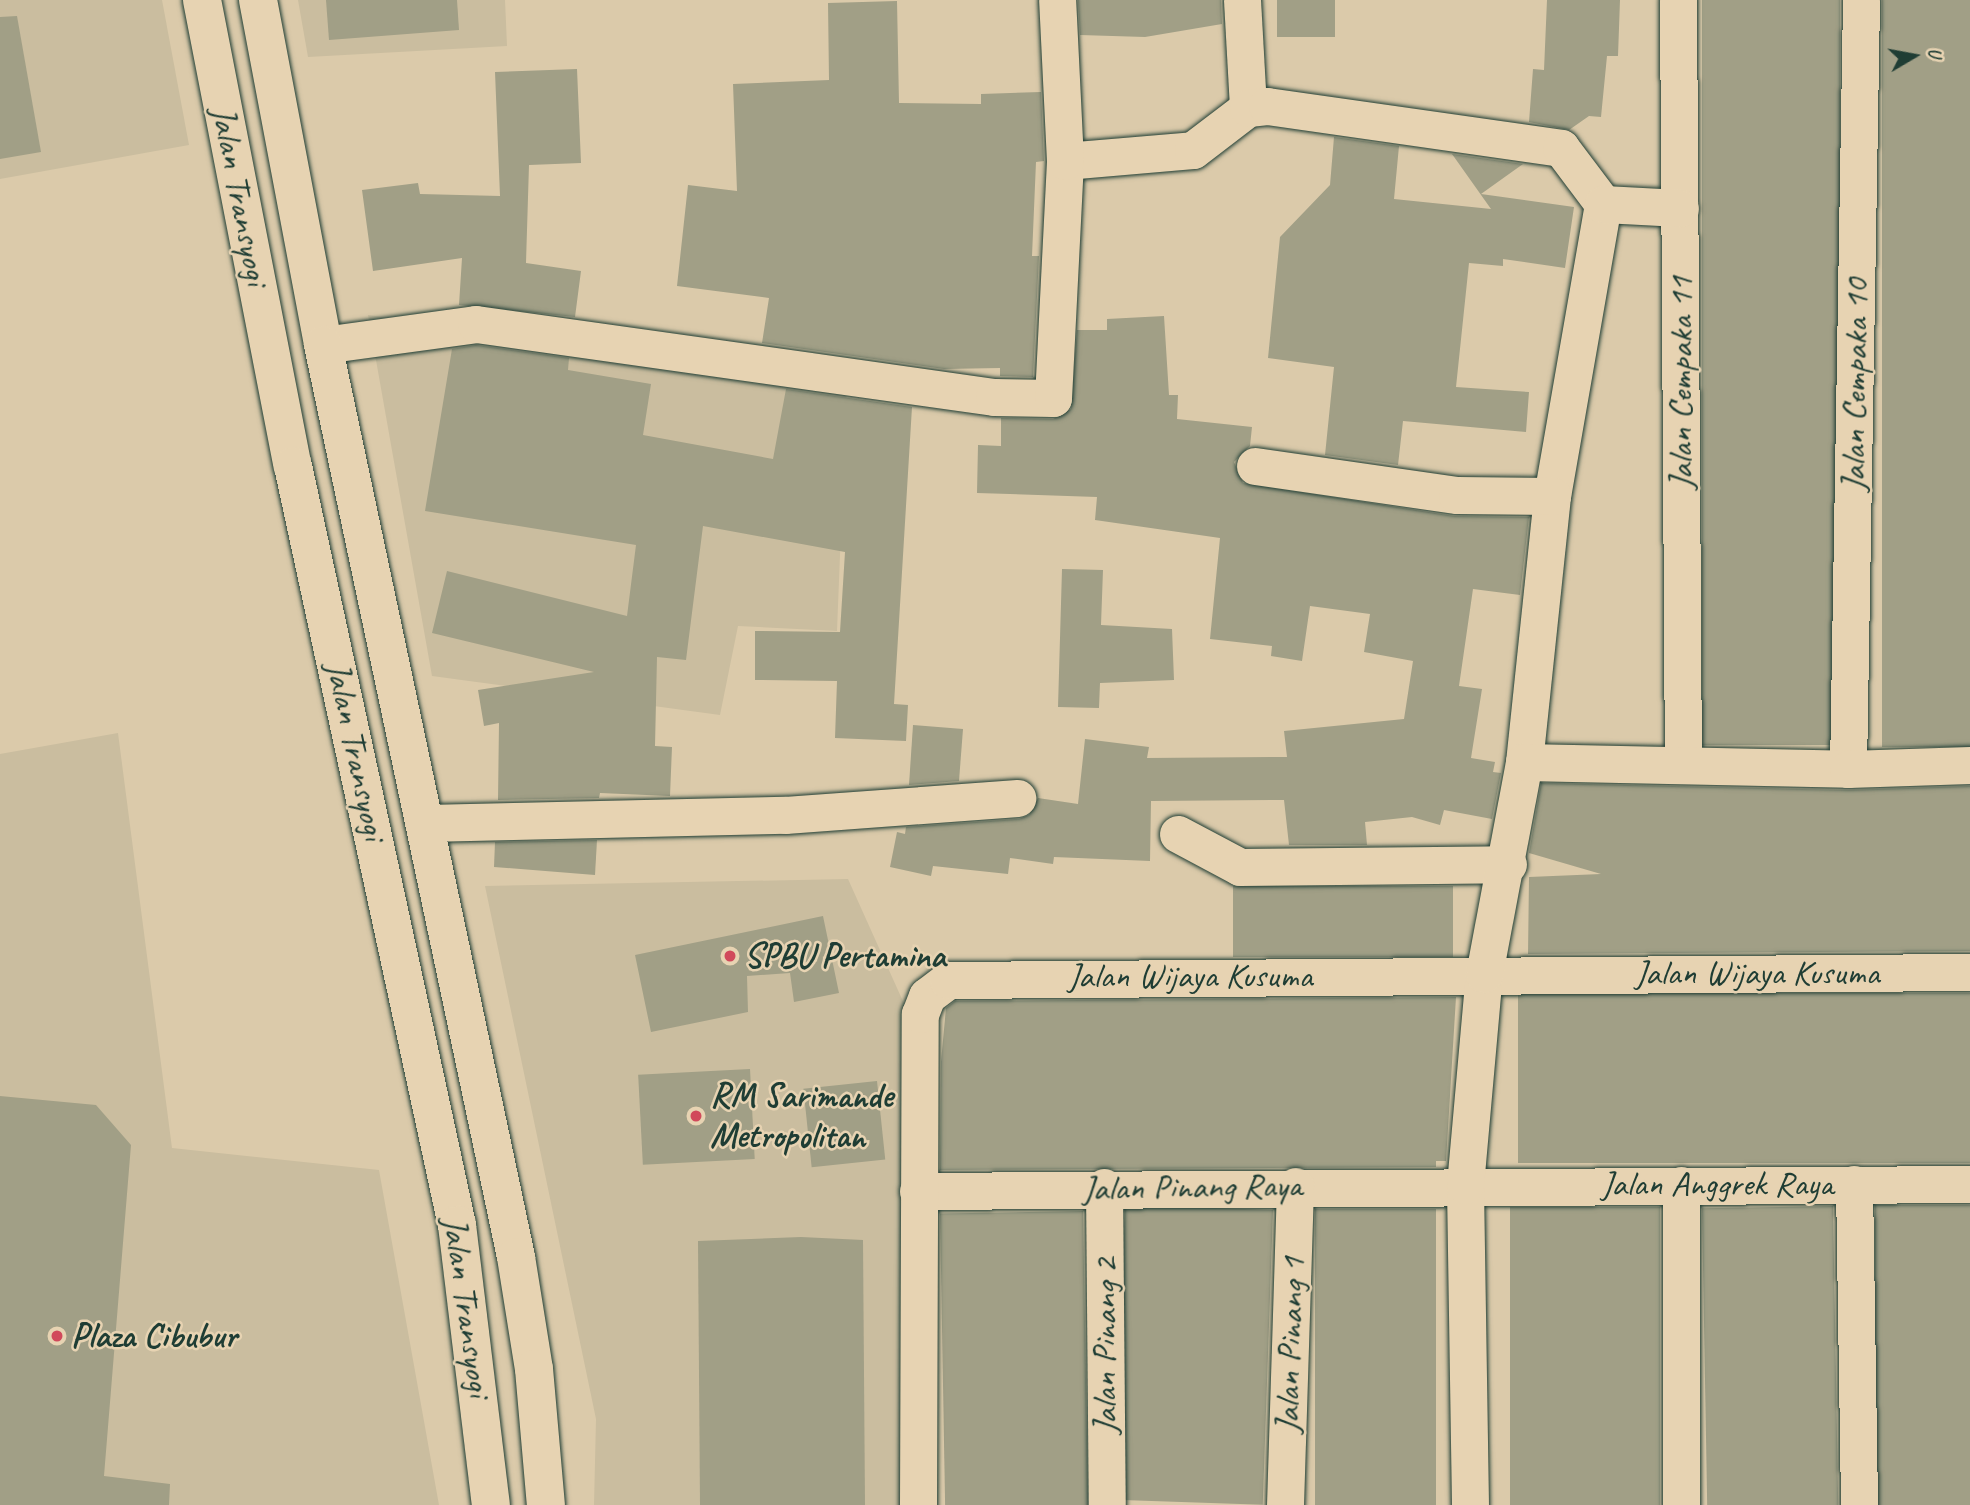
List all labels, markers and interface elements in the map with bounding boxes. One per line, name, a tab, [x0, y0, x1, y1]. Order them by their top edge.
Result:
north arrow	[1879, 21, 1949, 91]
text: U	[1922, 46, 1947, 59]
street label: Jalan Transyogi	[202, 103, 278, 289]
street label: Jalan Cempaka 11	[1660, 277, 1702, 489]
street label: Jalan Cempaka 10	[1832, 279, 1878, 491]
street label: Jalan Transyogi	[317, 658, 395, 844]
place label: SPBU Pertamina	[744, 935, 945, 977]
marker: SPBU Pertamina	[722, 948, 738, 964]
street label: Jalan Wijaya Kusuma	[1633, 952, 1881, 994]
street label: Jalan Wijaya Kusuma	[1066, 955, 1314, 997]
place label: RM Sarimande Metropolitan	[710, 1075, 893, 1157]
marker: RM Sarimande Metropolitan	[688, 1108, 704, 1124]
street label: Jalan Anggrek Raya	[1601, 1163, 1833, 1205]
street label: Jalan Pinang Raya	[1082, 1164, 1302, 1210]
street label: Jalan Transyogi	[434, 1214, 500, 1400]
street label: Jalan Pinang 1	[1266, 1257, 1314, 1433]
street label: Jalan Pinang 2	[1084, 1258, 1126, 1434]
place label: Plaza Cibubur	[71, 1315, 237, 1357]
marker: Plaza Cibubur	[49, 1328, 65, 1344]

